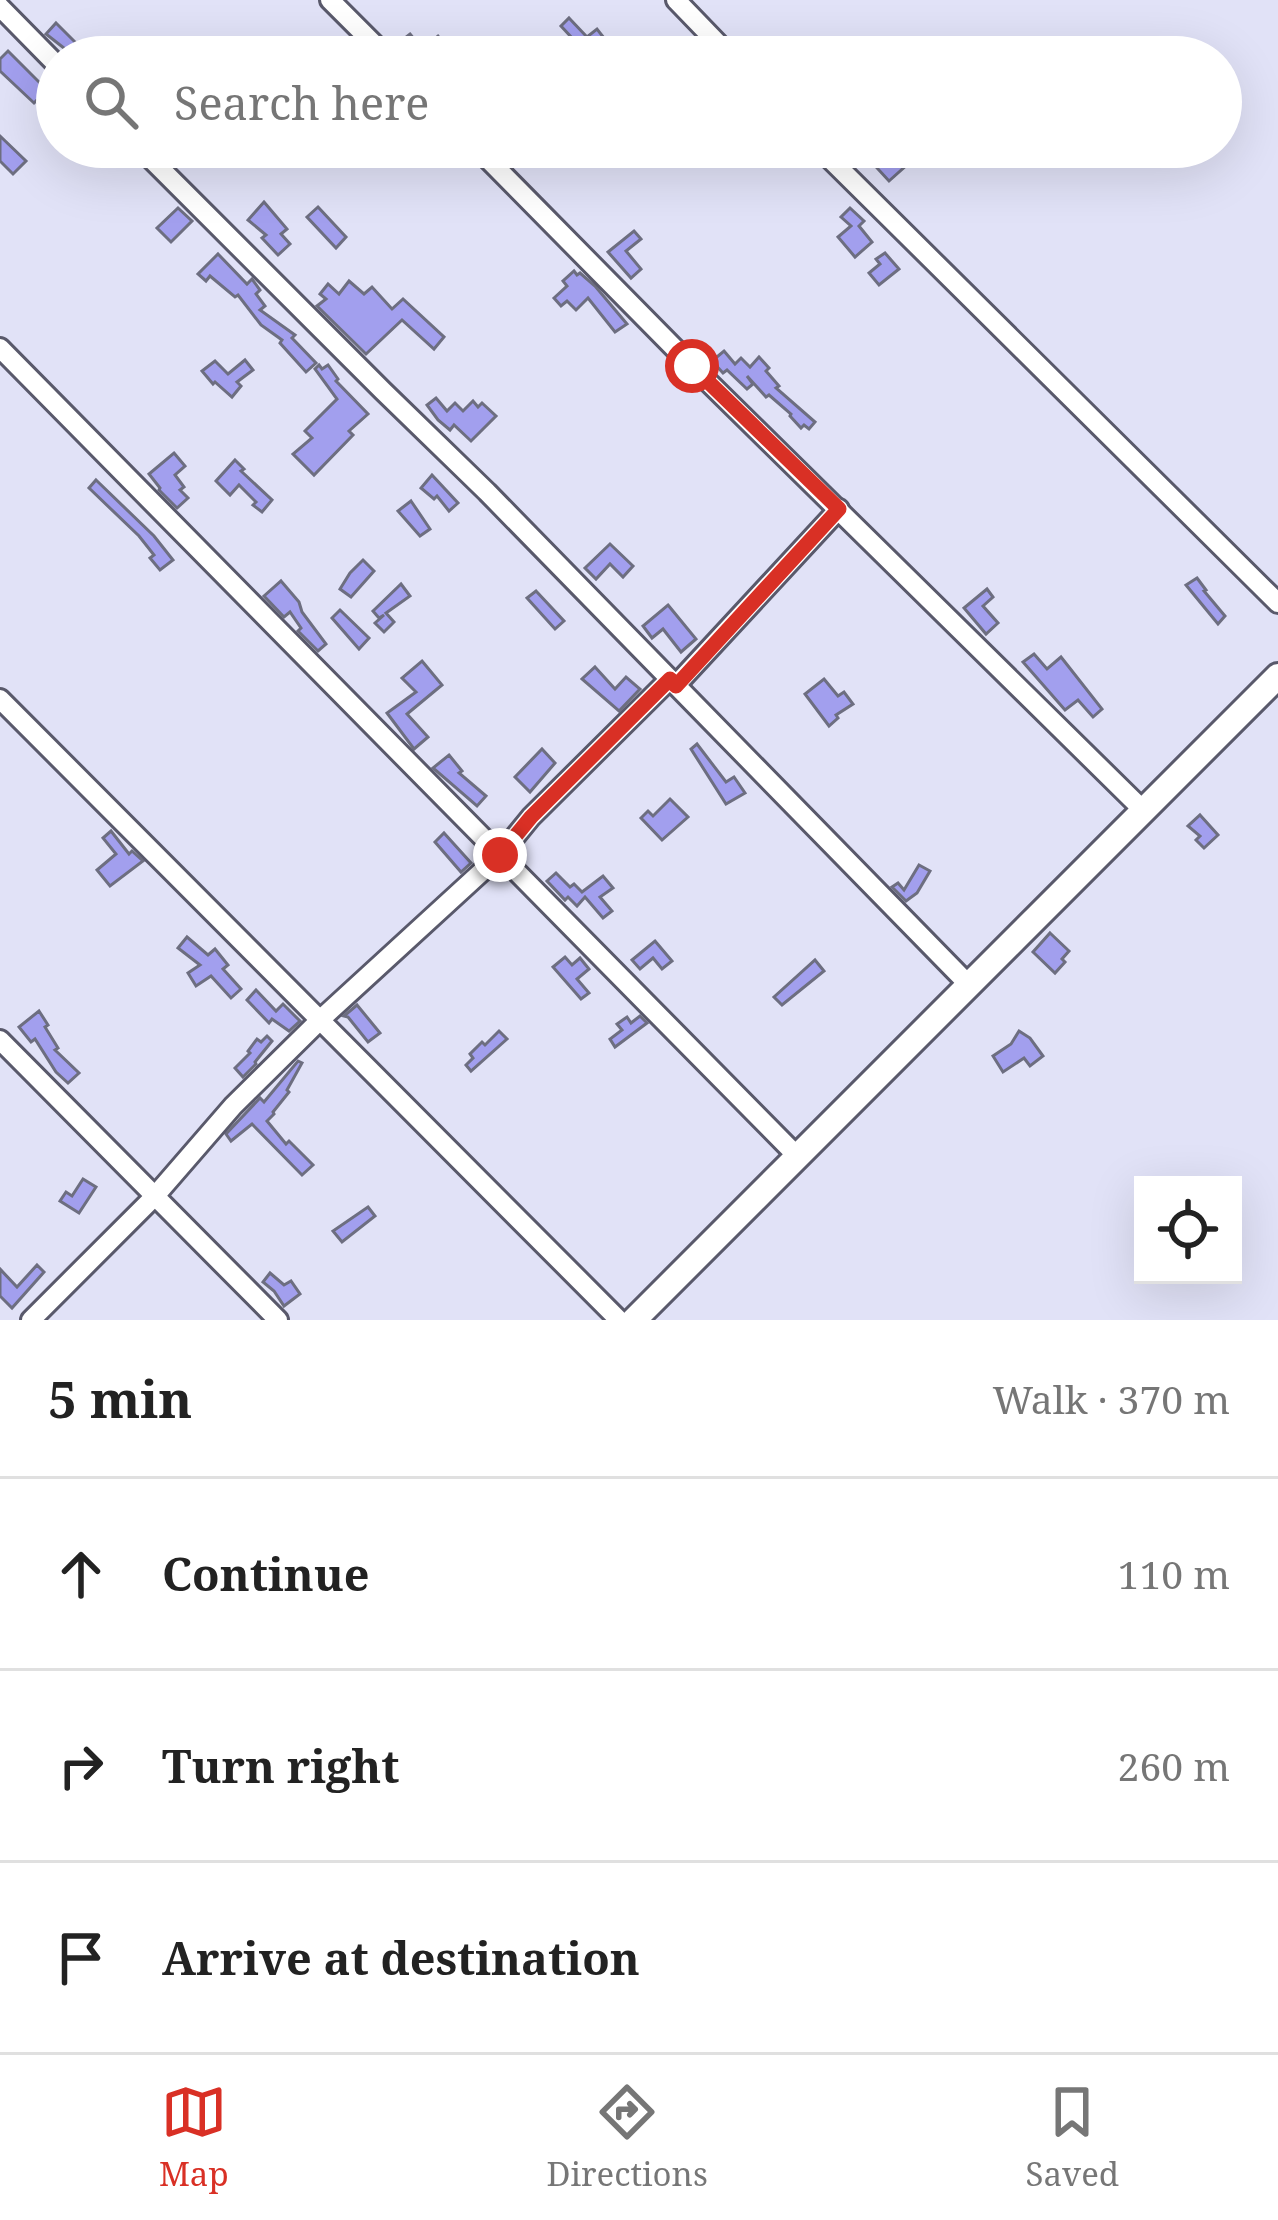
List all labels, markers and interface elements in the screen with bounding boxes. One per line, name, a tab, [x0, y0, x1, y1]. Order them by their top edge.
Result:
search box	[36, 36, 1242, 168]
icon: search	[78, 69, 144, 135]
text: Search here	[174, 72, 429, 133]
route start	[665, 339, 719, 393]
route end	[473, 828, 527, 882]
map controls	[1134, 1176, 1242, 1284]
button: locate	[1134, 1176, 1242, 1284]
text: 5 min	[48, 1363, 192, 1433]
text: Walk · 370 m	[993, 1372, 1230, 1425]
icon: ahead	[48, 1541, 114, 1607]
text: Continue	[162, 1543, 370, 1604]
text: 110 m	[1118, 1547, 1230, 1600]
icon: right	[48, 1733, 114, 1799]
text: Turn right	[162, 1735, 399, 1796]
text: 260 m	[1118, 1739, 1230, 1792]
icon: arrive	[48, 1925, 114, 1991]
text: Arrive at destination	[162, 1927, 640, 1988]
tab: Map	[159, 2079, 229, 2196]
tab: Directions	[546, 2079, 708, 2196]
tab: Saved	[1026, 2079, 1119, 2196]

